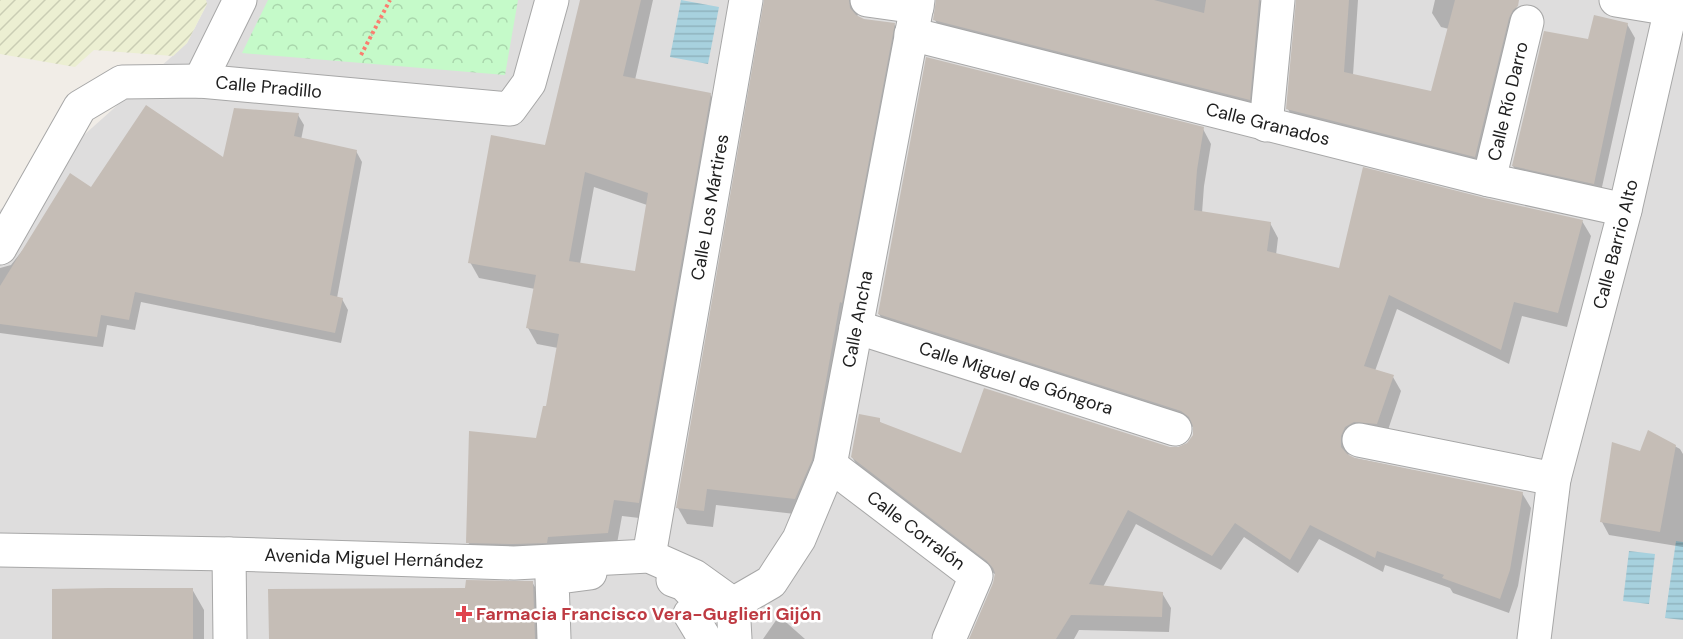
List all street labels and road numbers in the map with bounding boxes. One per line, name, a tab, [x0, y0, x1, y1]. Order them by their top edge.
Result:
street label: Calle Río Darro	[1482, 39, 1534, 163]
street label: Calle Pradillo	[214, 70, 323, 104]
street label: Calle Granados	[1203, 97, 1332, 151]
street label: Calle Los Mártires	[685, 132, 734, 282]
street label: Calle Barrio Alto	[1587, 177, 1644, 312]
street label: Calle Ancha	[837, 268, 879, 370]
street label: Calle Miguel de Góngora	[916, 336, 1116, 420]
street label: Calle Corralón	[862, 485, 970, 575]
street label: Avenida Miguel Hernández	[264, 543, 484, 574]

